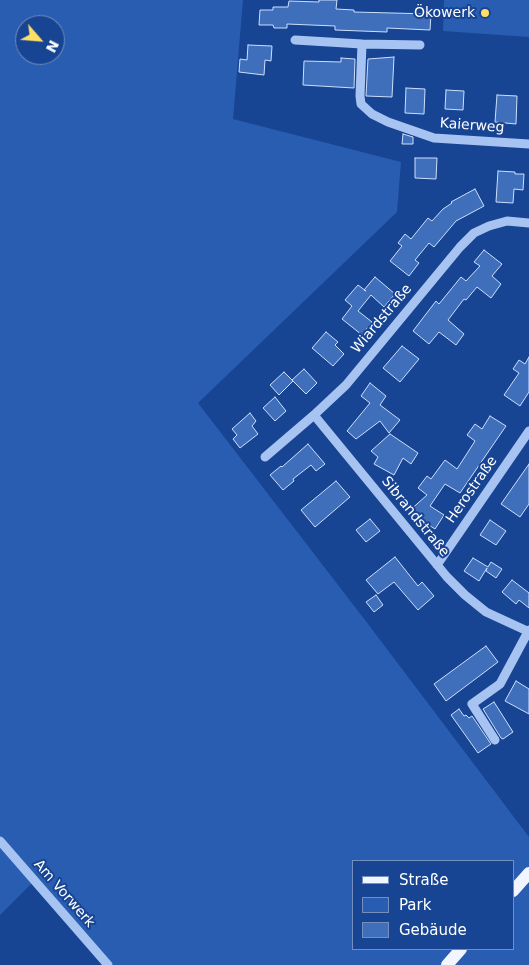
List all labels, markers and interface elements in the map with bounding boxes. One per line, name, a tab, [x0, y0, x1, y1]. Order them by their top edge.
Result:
place label: Ökowerk	[414, 5, 475, 21]
marker: Ökowerk	[479, 7, 491, 19]
north arrow	[15, 15, 65, 65]
text: N	[43, 38, 62, 55]
street label: Kaierweg	[439, 115, 505, 137]
street label: Wiardstraße	[348, 281, 416, 357]
street label: Herostraße	[443, 453, 501, 527]
street label: Sibrandstraße	[378, 474, 452, 560]
street label: Am Vorwerk	[30, 857, 98, 931]
legend	[352, 860, 514, 950]
text: Straße	[399, 871, 448, 889]
text: Park	[399, 896, 431, 914]
text: Gebäude	[399, 921, 467, 939]

